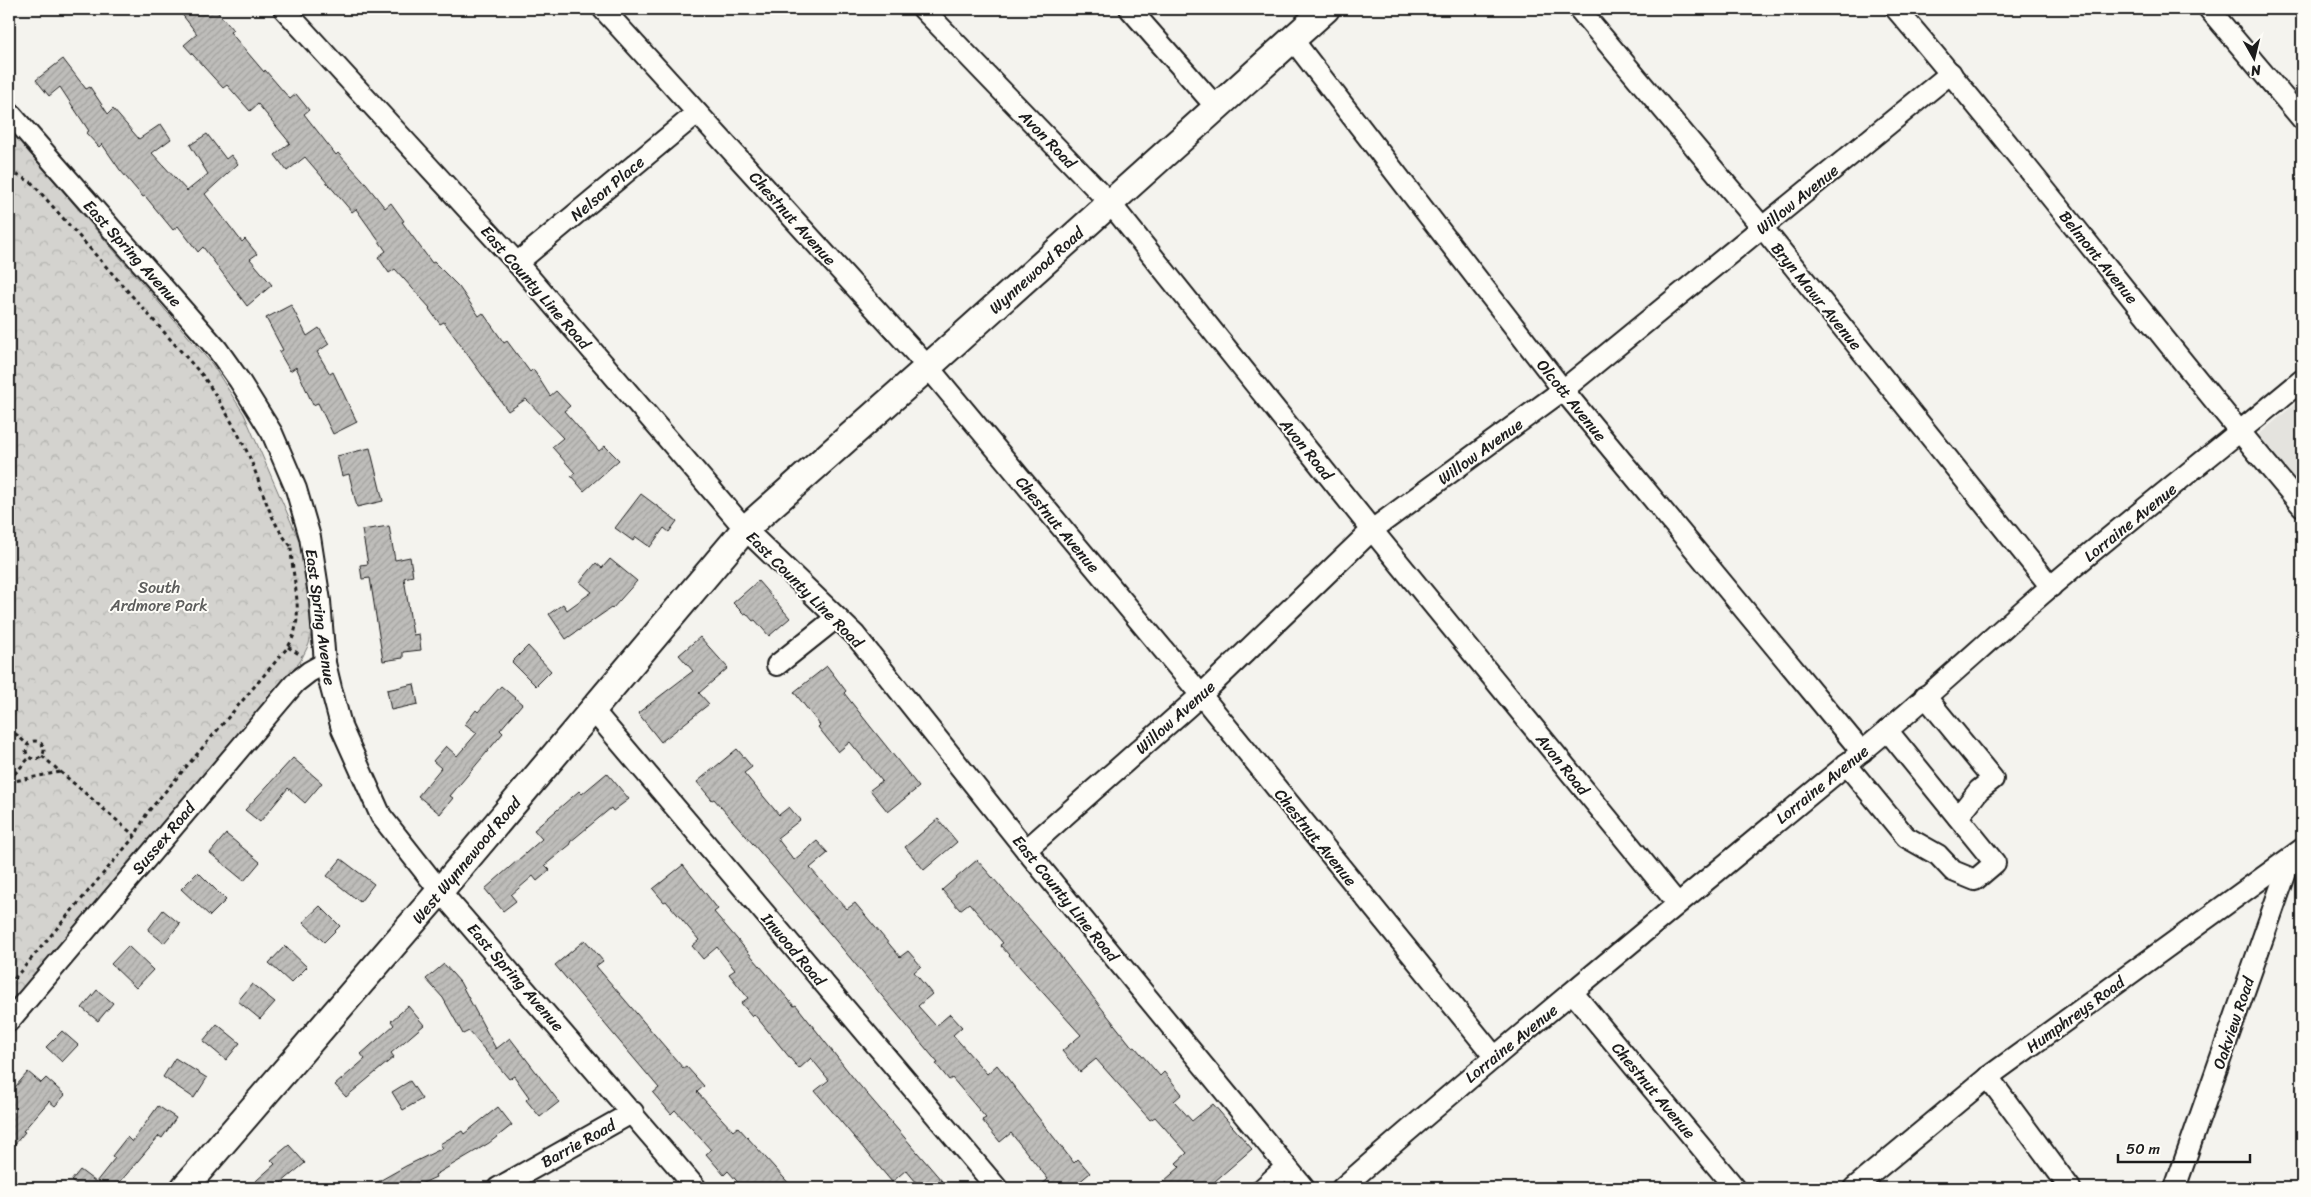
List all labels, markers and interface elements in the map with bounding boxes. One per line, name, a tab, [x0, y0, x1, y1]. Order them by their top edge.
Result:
north arrow	[2228, 32, 2278, 82]
text: N	[2249, 57, 2263, 83]
street label: Avon Road	[1011, 102, 1085, 177]
street label: Nelson Place	[563, 148, 651, 229]
street label: Willow Avenue	[1749, 157, 1845, 242]
street label: Chestnut Avenue	[742, 164, 843, 273]
street label: East Spring Avenue	[76, 193, 189, 314]
street label: Belmont Avenue	[2051, 204, 2146, 311]
street label: East County Line Road	[473, 218, 599, 357]
street label: Wynnewood Road	[982, 218, 1092, 321]
street label: Bryn Mawr Avenue	[1764, 236, 1870, 357]
street label: Olcott Avenue	[1529, 352, 1614, 448]
street label: Willow Avenue	[1431, 410, 1529, 493]
street label: Avon Road	[1272, 411, 1342, 488]
street label: Chestnut Avenue	[1008, 469, 1107, 580]
street label: Lorraine Avenue	[2077, 475, 2184, 569]
street label: East County Line Road	[739, 524, 872, 656]
street label: East Spring Avenue	[297, 547, 344, 687]
park label: South Ardmore Park	[109, 573, 208, 620]
street label: Willow Avenue	[1128, 673, 1222, 762]
street label: Avon Road	[1528, 726, 1598, 803]
street label: Lorraine Avenue	[1769, 737, 1876, 831]
street label: Chestnut Avenue	[1267, 782, 1365, 893]
street label: West Wynnewood Road	[404, 789, 530, 931]
street label: Sussex Road	[124, 794, 204, 881]
street label: East County Line Road	[1005, 828, 1127, 970]
street label: Inwood Road	[753, 905, 834, 994]
street label: East Spring Avenue	[460, 916, 572, 1039]
street label: Humphreys Road	[2019, 967, 2132, 1061]
street label: Oakview Road	[2204, 972, 2263, 1073]
street label: Lorraine Avenue	[1458, 996, 1565, 1090]
street label: Chestnut Avenue	[1604, 1035, 1703, 1146]
street label: Barrie Road	[535, 1110, 622, 1176]
scale bar	[2118, 1132, 2251, 1164]
text: 50 m	[2126, 1136, 2161, 1162]

